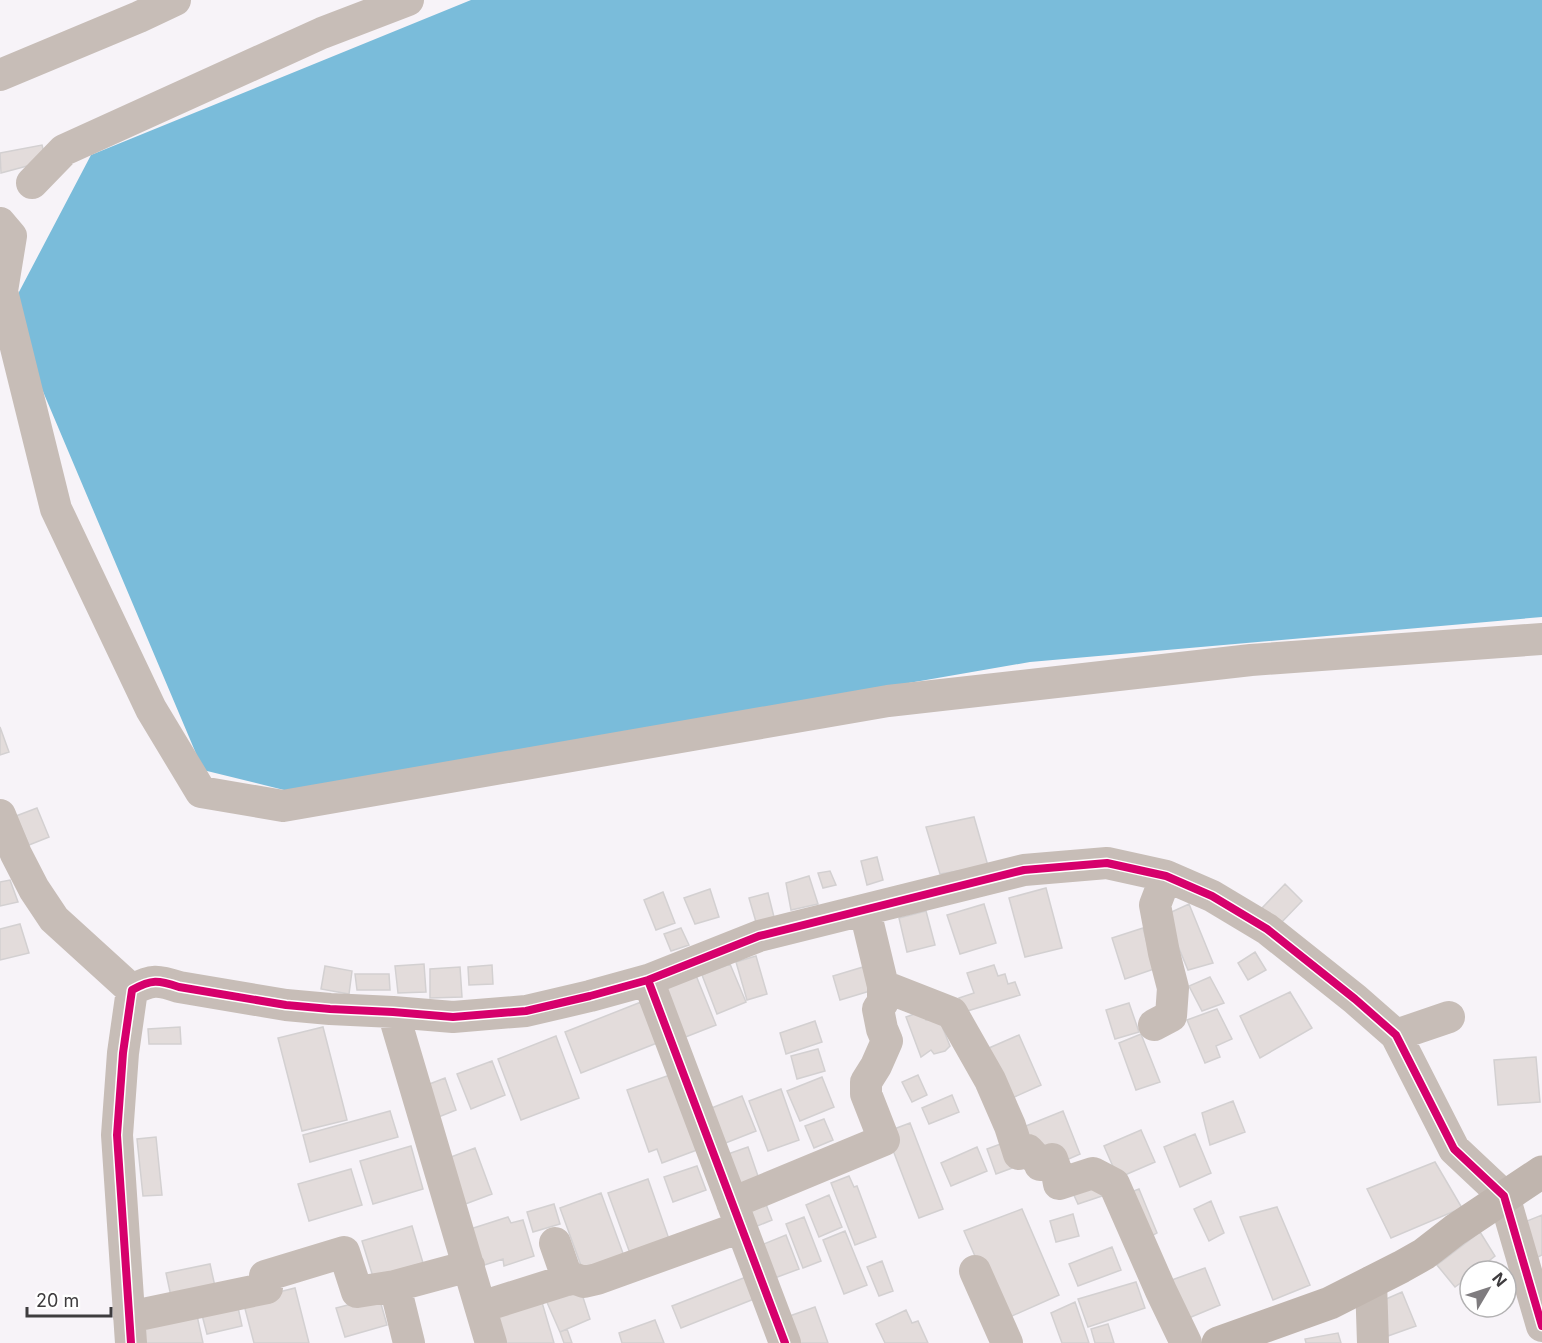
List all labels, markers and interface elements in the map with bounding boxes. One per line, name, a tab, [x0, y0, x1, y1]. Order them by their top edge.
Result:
north arrow	[1458, 1259, 1518, 1319]
text: N	[1488, 1269, 1511, 1291]
scale bar	[27, 1280, 111, 1318]
text: 20 m	[36, 1290, 79, 1311]

